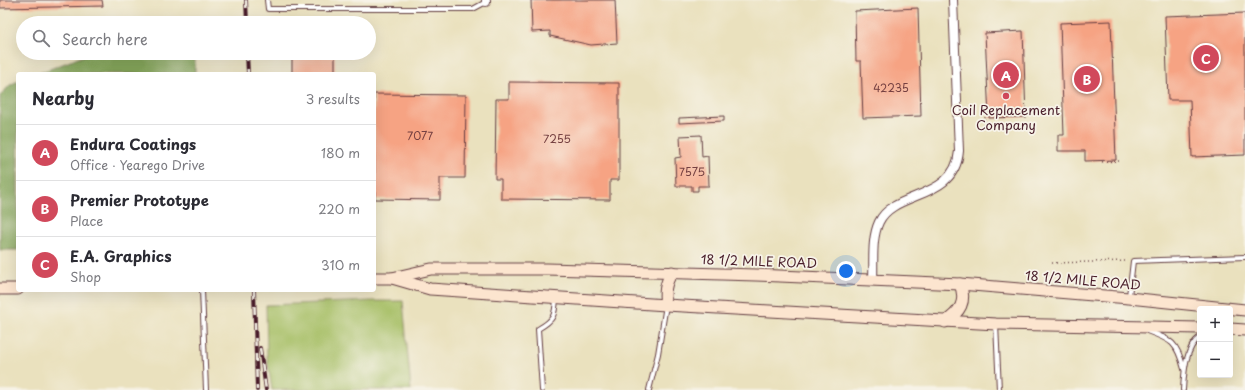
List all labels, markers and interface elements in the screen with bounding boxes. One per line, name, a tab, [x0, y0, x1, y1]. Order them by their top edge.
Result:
search box	[16, 16, 376, 60]
icon: search	[30, 27, 52, 49]
text: Search here	[62, 27, 148, 50]
pin: C	[1193, 43, 1219, 73]
pin: A	[993, 60, 1019, 90]
pin: B	[1074, 64, 1100, 94]
house number: 42235	[873, 79, 909, 96]
text: Nearby	[32, 85, 94, 111]
text: 3 results	[306, 89, 360, 108]
marker: Coil Replacement Company	[1001, 91, 1011, 101]
place label: Coil Replacement Company	[952, 100, 1060, 134]
house number: 7077	[407, 127, 433, 144]
house number: 7255	[543, 130, 571, 147]
text: Endura Coatings	[70, 132, 196, 155]
text: A	[40, 143, 50, 162]
text: 180 m	[321, 143, 360, 162]
text: Office · Yearego Drive	[70, 155, 205, 174]
house number: 7575	[679, 163, 705, 180]
text: Premier Prototype	[70, 188, 209, 211]
text: B	[41, 199, 49, 218]
text: 220 m	[318, 199, 360, 218]
text: Place	[70, 211, 103, 230]
text: E.A. Graphics	[70, 244, 171, 267]
street label: 18 1/2 MILE ROAD	[701, 249, 818, 272]
text: C	[40, 255, 50, 274]
text: 310 m	[321, 255, 360, 274]
your location	[836, 261, 856, 281]
street label: 18 1/2 MILE ROAD	[1024, 265, 1142, 294]
text: Shop	[70, 267, 101, 286]
map controls	[1197, 306, 1233, 378]
button: +	[1197, 306, 1233, 342]
button: −	[1197, 342, 1233, 378]

